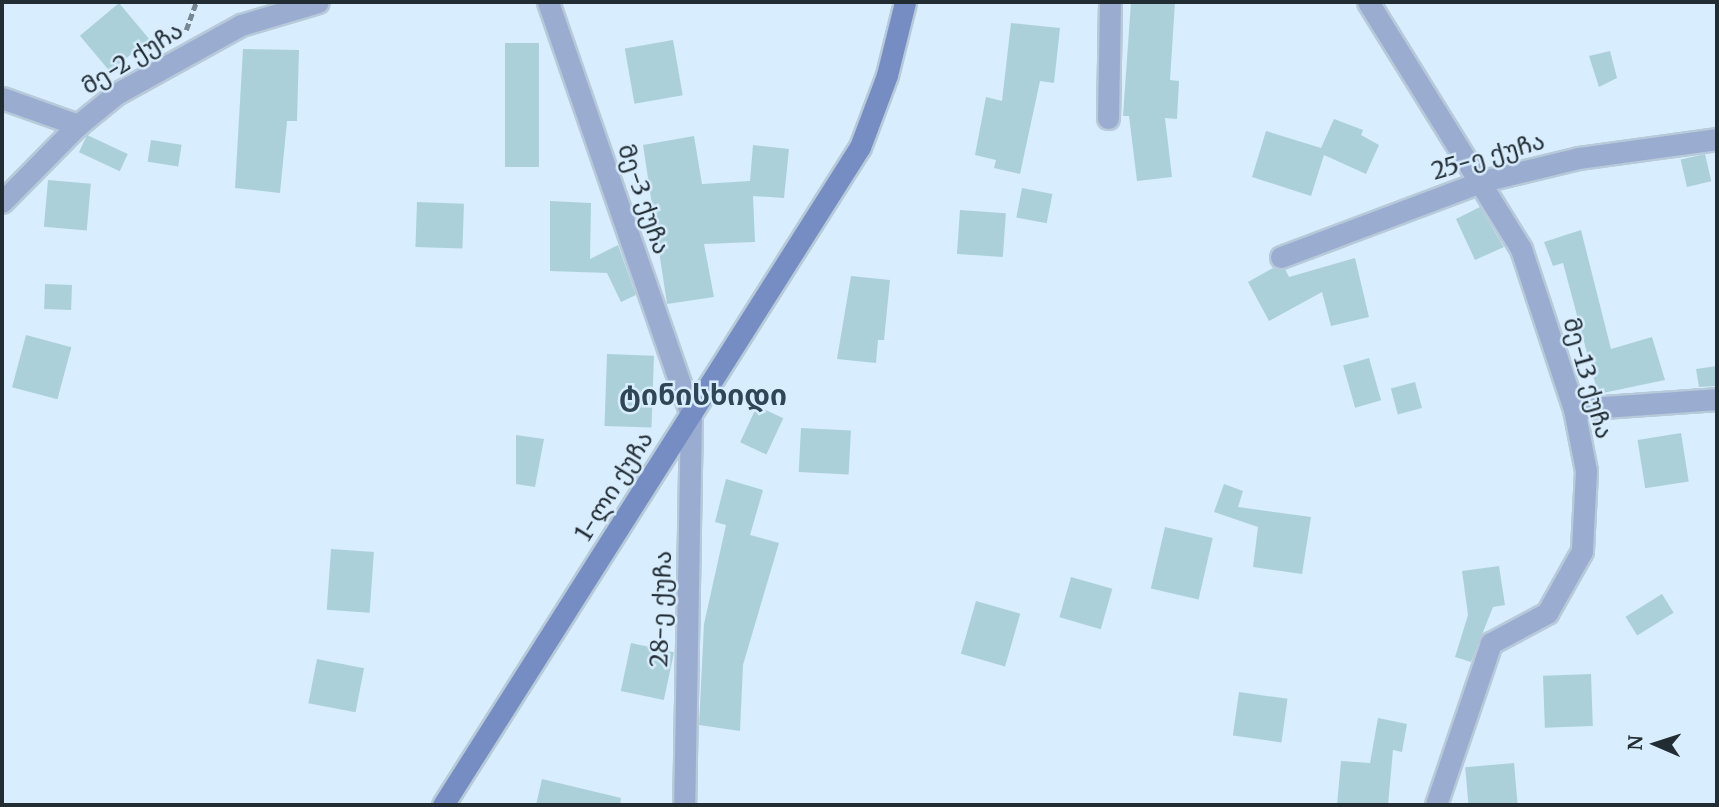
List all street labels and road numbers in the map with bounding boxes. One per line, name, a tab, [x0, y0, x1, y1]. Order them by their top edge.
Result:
street label: მე-2 ქუჩა	[76, 16, 188, 100]
street label: 25-ე ქუჩა	[1428, 126, 1548, 186]
street label: მე-3 ქუჩა	[612, 140, 676, 258]
street label: მე-13 ქუჩა	[1557, 314, 1619, 442]
street label: 1-ლი ქუჩა	[569, 426, 659, 546]
street label: 28-ე ქუჩა	[645, 550, 677, 668]

